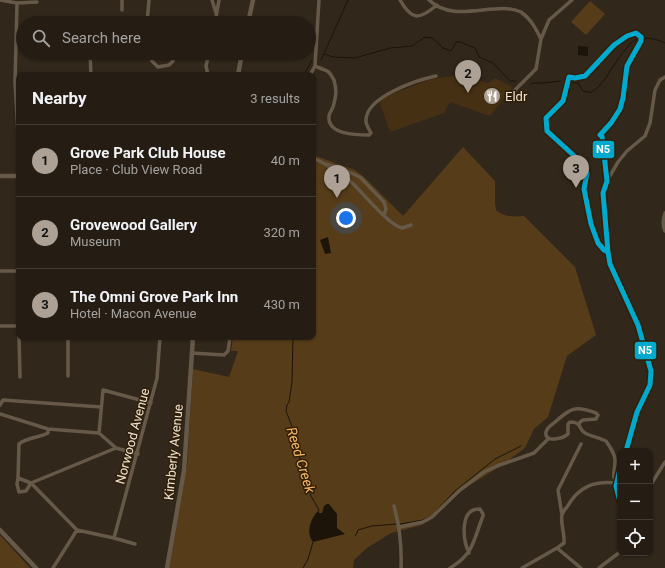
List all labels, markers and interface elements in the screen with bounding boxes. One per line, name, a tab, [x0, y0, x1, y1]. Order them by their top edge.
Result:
search box	[16, 16, 316, 60]
icon: search	[30, 27, 52, 49]
text: Search here	[62, 29, 141, 47]
pin: 2	[455, 60, 481, 93]
restaurant icon: Eldr	[482, 86, 502, 106]
text: Nearby	[32, 88, 87, 108]
place label: Eldr	[505, 89, 528, 104]
text: 3 results	[250, 91, 300, 106]
line badge: N5	[592, 140, 615, 159]
text: N5	[596, 143, 610, 156]
text: Grove Park Club House	[70, 144, 226, 162]
text: 1	[41, 153, 49, 168]
text: 40 m	[271, 153, 300, 168]
pin: 3	[563, 155, 589, 188]
text: Place · Club View Road	[70, 162, 202, 177]
pin: 1	[324, 165, 350, 198]
your location	[336, 208, 356, 228]
text: Grovewood Gallery	[70, 216, 197, 234]
text: 2	[41, 225, 49, 240]
text: 320 m	[263, 225, 300, 240]
text: Museum	[70, 234, 121, 249]
text: The Omni Grove Park Inn	[70, 288, 238, 306]
text: 3	[41, 297, 49, 312]
text: 430 m	[263, 297, 300, 312]
text: Hotel · Macon Avenue	[70, 306, 196, 321]
line badge: N5	[634, 341, 657, 360]
text: N5	[638, 344, 652, 357]
street label: Norwood Avenue	[112, 386, 153, 486]
street label: Kimberly Avenue	[161, 403, 186, 501]
water label: Reed Creek	[283, 425, 319, 496]
map controls	[617, 448, 653, 556]
button: +	[617, 448, 653, 484]
button: −	[617, 484, 653, 520]
button: locate	[617, 520, 653, 556]

